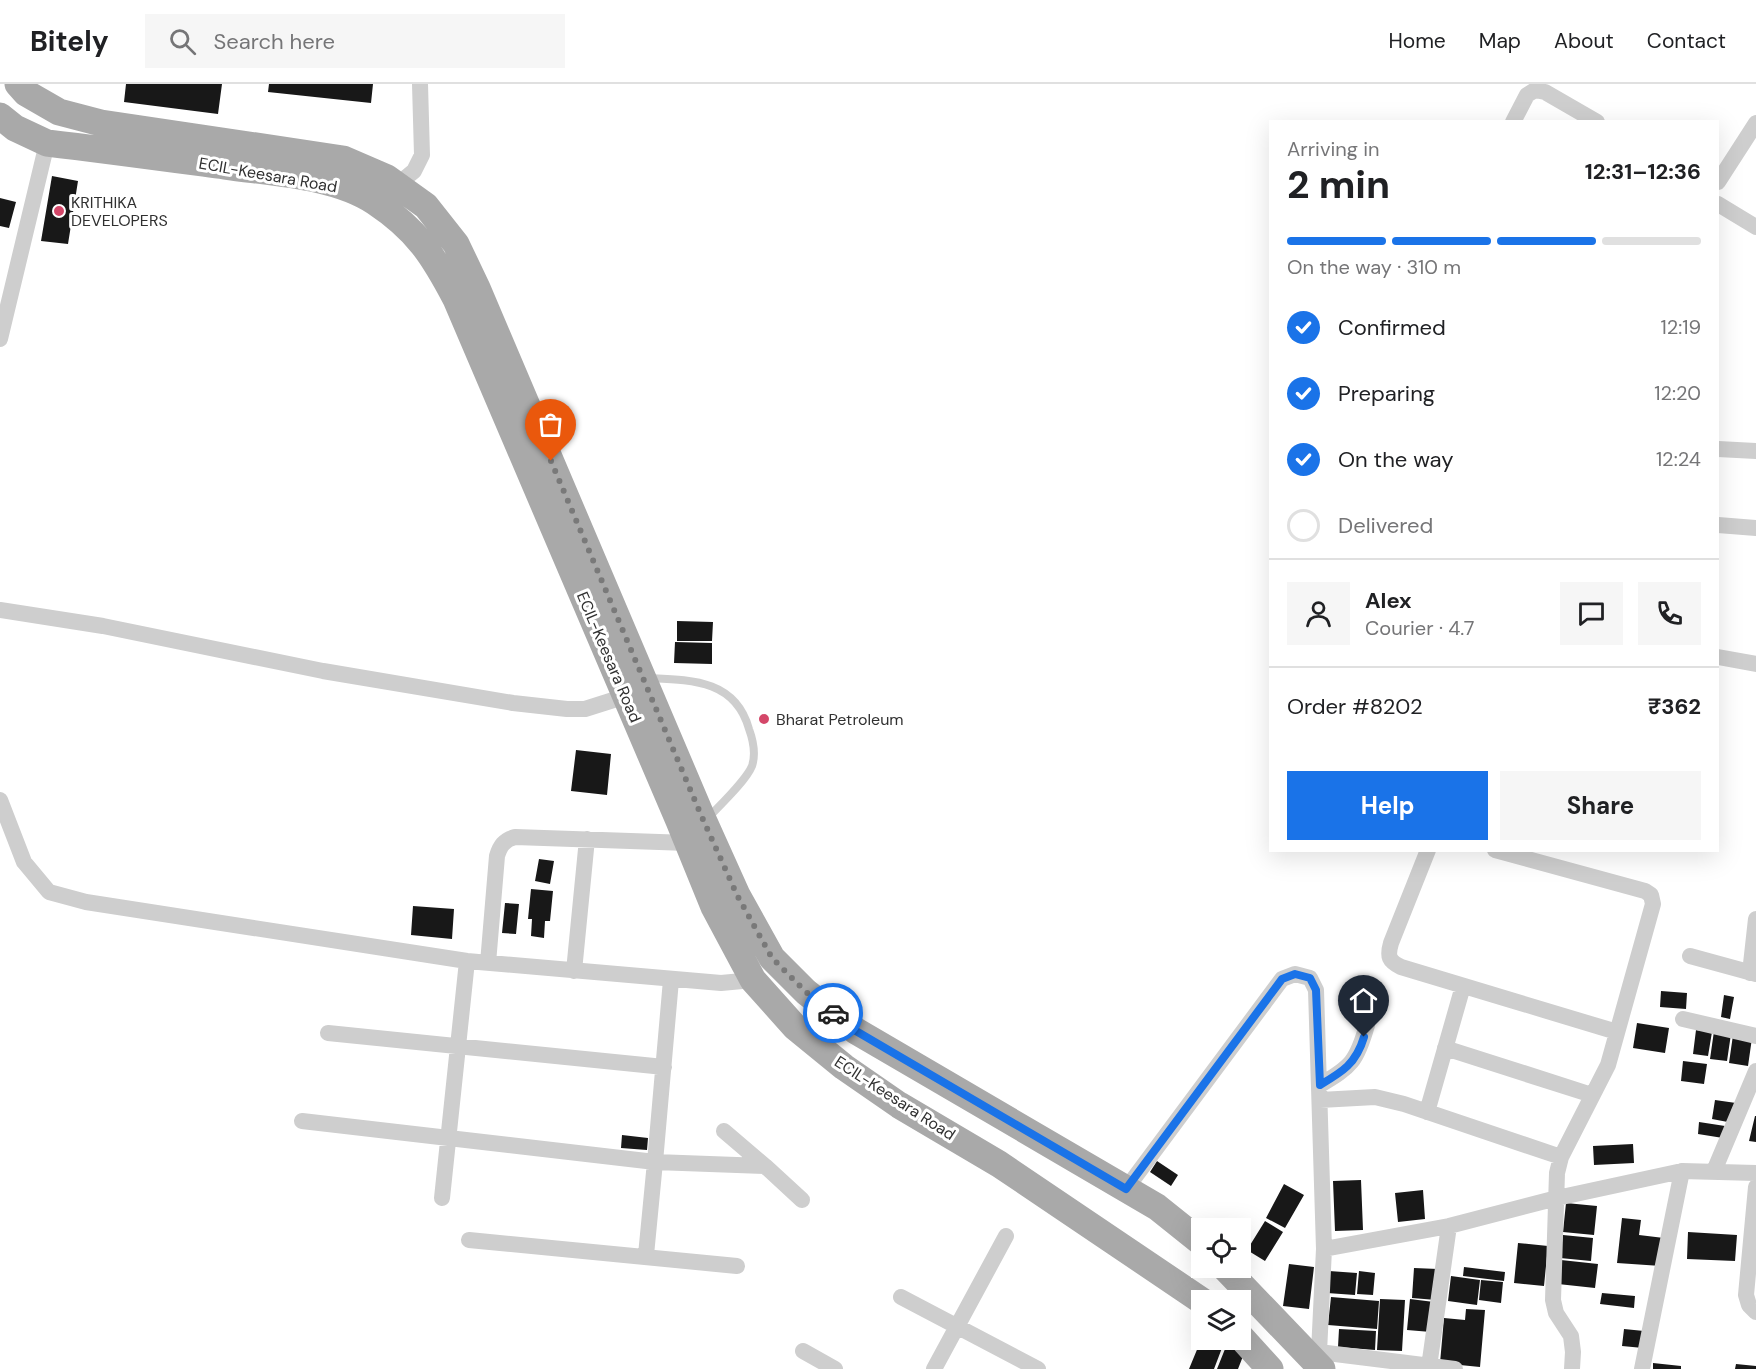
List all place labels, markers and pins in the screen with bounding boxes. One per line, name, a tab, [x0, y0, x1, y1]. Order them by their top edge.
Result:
place label: KRITHIKA DEVELOPERS	[71, 192, 168, 231]
marker: KRITHIKA DEVELOPERS	[52, 204, 66, 218]
pin	[525, 399, 576, 461]
place label: Bharat Petroleum	[776, 709, 904, 730]
marker: Bharat Petroleum	[757, 712, 771, 726]
pin	[1338, 975, 1389, 1037]

